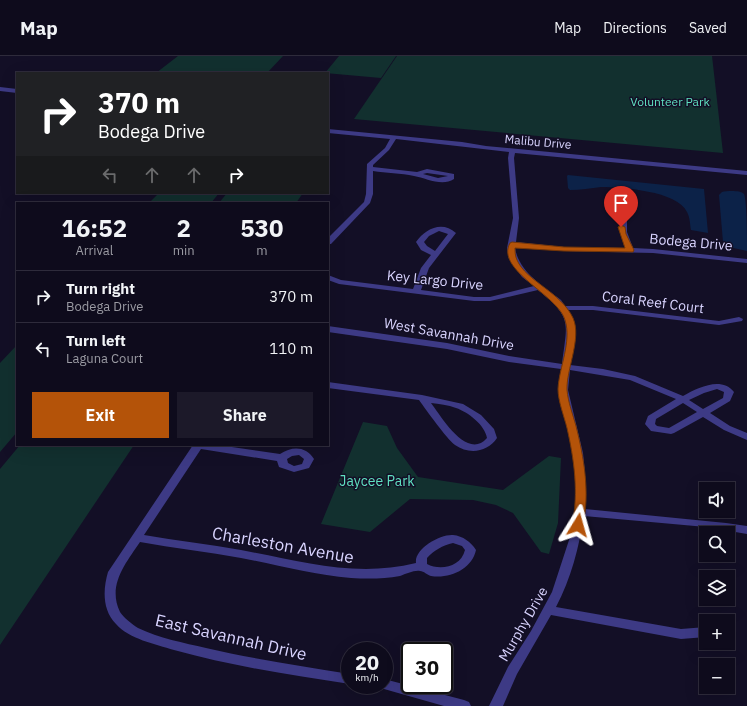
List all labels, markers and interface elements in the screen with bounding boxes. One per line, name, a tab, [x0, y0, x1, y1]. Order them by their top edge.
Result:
text: Map	[20, 16, 58, 40]
text: Map	[554, 19, 581, 37]
text: Directions	[603, 19, 667, 37]
text: Saved	[689, 19, 727, 37]
text: 370 m	[98, 84, 180, 121]
icon: right	[32, 88, 84, 140]
park label: Volunteer Park	[630, 94, 710, 109]
text: Bodega Drive	[98, 120, 205, 143]
street label: Malibu Drive	[504, 131, 572, 152]
icon: left	[99, 164, 121, 186]
icon: ahead	[141, 164, 163, 186]
icon: ahead	[183, 164, 205, 186]
icon: right	[225, 164, 247, 186]
pin	[604, 186, 638, 227]
icon: arrive	[610, 192, 632, 214]
text: 16:52	[62, 212, 127, 244]
text: 2	[176, 212, 191, 244]
text: 530	[240, 212, 283, 244]
street label: Bodega Drive	[649, 229, 734, 255]
text: Arrival	[75, 242, 113, 259]
text: min	[173, 242, 195, 259]
text: m	[256, 242, 267, 259]
street label: Key Largo Drive	[386, 266, 484, 294]
text: Turn right	[66, 279, 135, 298]
icon: right	[32, 286, 54, 308]
text: 370 m	[269, 287, 313, 306]
street label: Coral Reef Court	[601, 287, 705, 317]
text: Bodega Drive	[66, 298, 143, 315]
street label: West Savannah Drive	[383, 314, 516, 354]
text: Turn left	[66, 331, 126, 350]
icon: left	[32, 338, 54, 360]
text: 110 m	[269, 339, 313, 358]
text: Laguna Court	[66, 350, 143, 367]
button: Exit	[32, 392, 169, 438]
button: Share	[177, 392, 313, 438]
park label: Jaycee Park	[339, 472, 415, 490]
map controls	[699, 482, 735, 694]
button: sound	[699, 482, 735, 518]
position arrow	[557, 504, 599, 546]
street label: Charleston Avenue	[210, 522, 356, 568]
button: search	[699, 526, 735, 562]
button: layers	[699, 570, 735, 606]
street label: Murphy Drive	[494, 583, 552, 665]
street label: East Savannah Drive	[153, 609, 309, 665]
button: +	[699, 614, 735, 650]
speed limit sign: 30	[401, 642, 453, 694]
text: 20	[355, 649, 379, 676]
button: −	[699, 658, 735, 694]
text: km/h	[355, 671, 379, 684]

